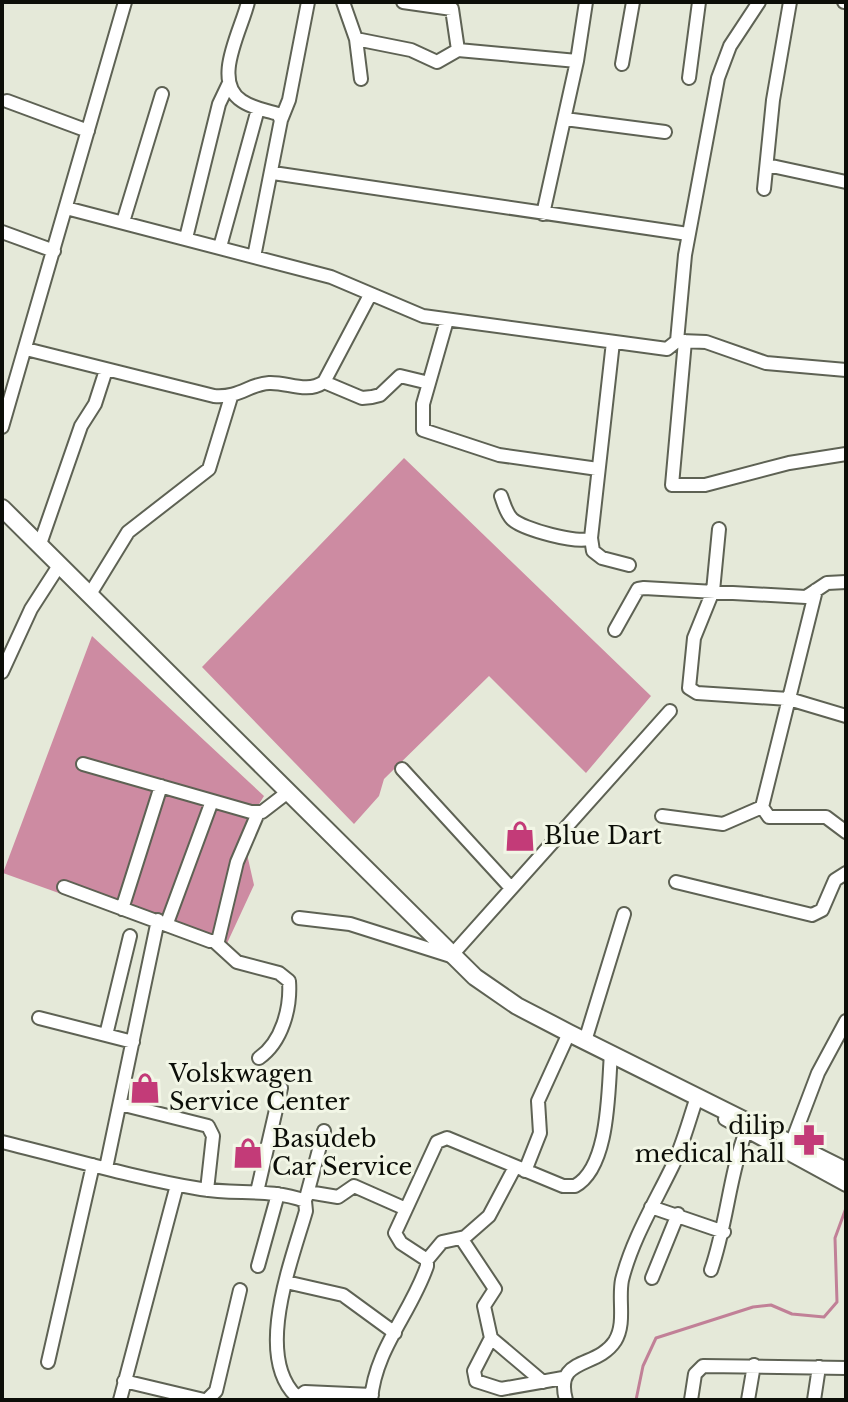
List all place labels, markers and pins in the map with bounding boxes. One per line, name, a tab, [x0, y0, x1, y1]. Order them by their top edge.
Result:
shop icon: Blue Dart	[503, 819, 537, 853]
place label: Blue Dart	[544, 821, 662, 850]
place label: Volskwagen Service Center	[168, 1059, 350, 1116]
shop icon: Volskwagen Service Center	[128, 1071, 162, 1105]
place label: dilip medical hall	[635, 1111, 785, 1168]
pharmacy icon: dilip medical hall	[792, 1123, 826, 1157]
place label: Basudeb Car Service	[272, 1124, 412, 1181]
shop icon: Basudeb Car Service	[231, 1136, 265, 1170]

